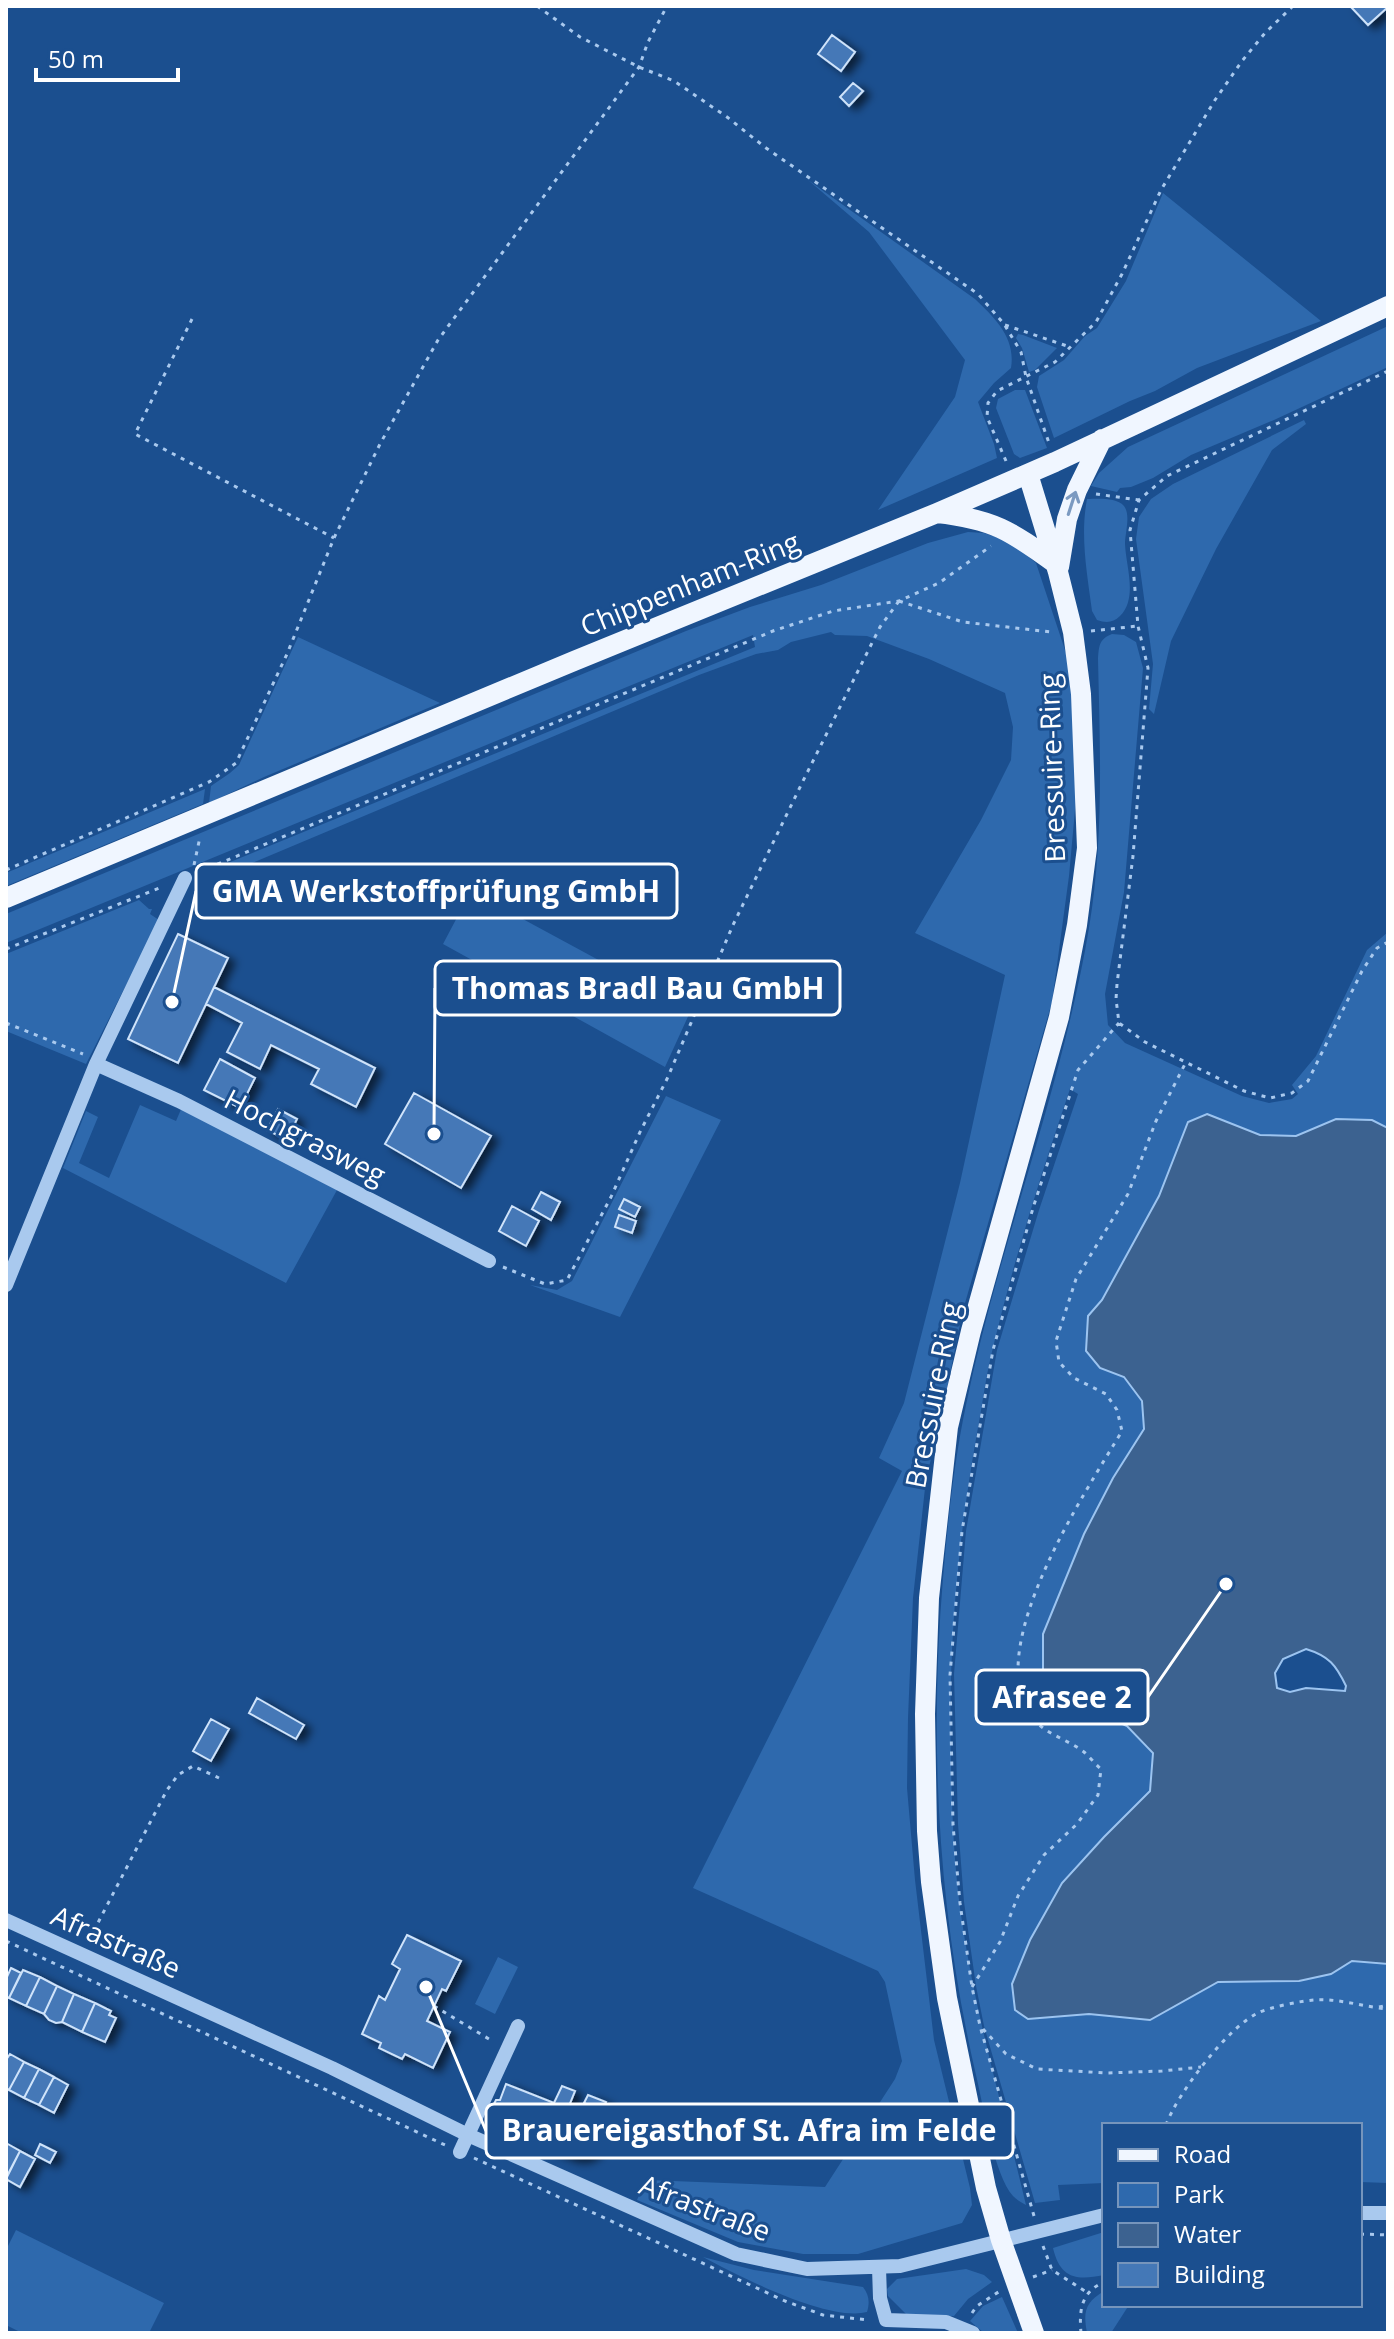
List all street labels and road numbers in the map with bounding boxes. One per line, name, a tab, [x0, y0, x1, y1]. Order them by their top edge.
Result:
street label: Chippenham-Ring	[574, 522, 805, 644]
street label: Bressuire-Ring	[1029, 673, 1073, 863]
street label: Hochgrasweg	[218, 1079, 393, 1193]
street label: Bressuire-Ring	[895, 1298, 969, 1491]
street label: Afrastraße	[46, 1896, 187, 1986]
street label: Afrastraße	[634, 2165, 776, 2249]

